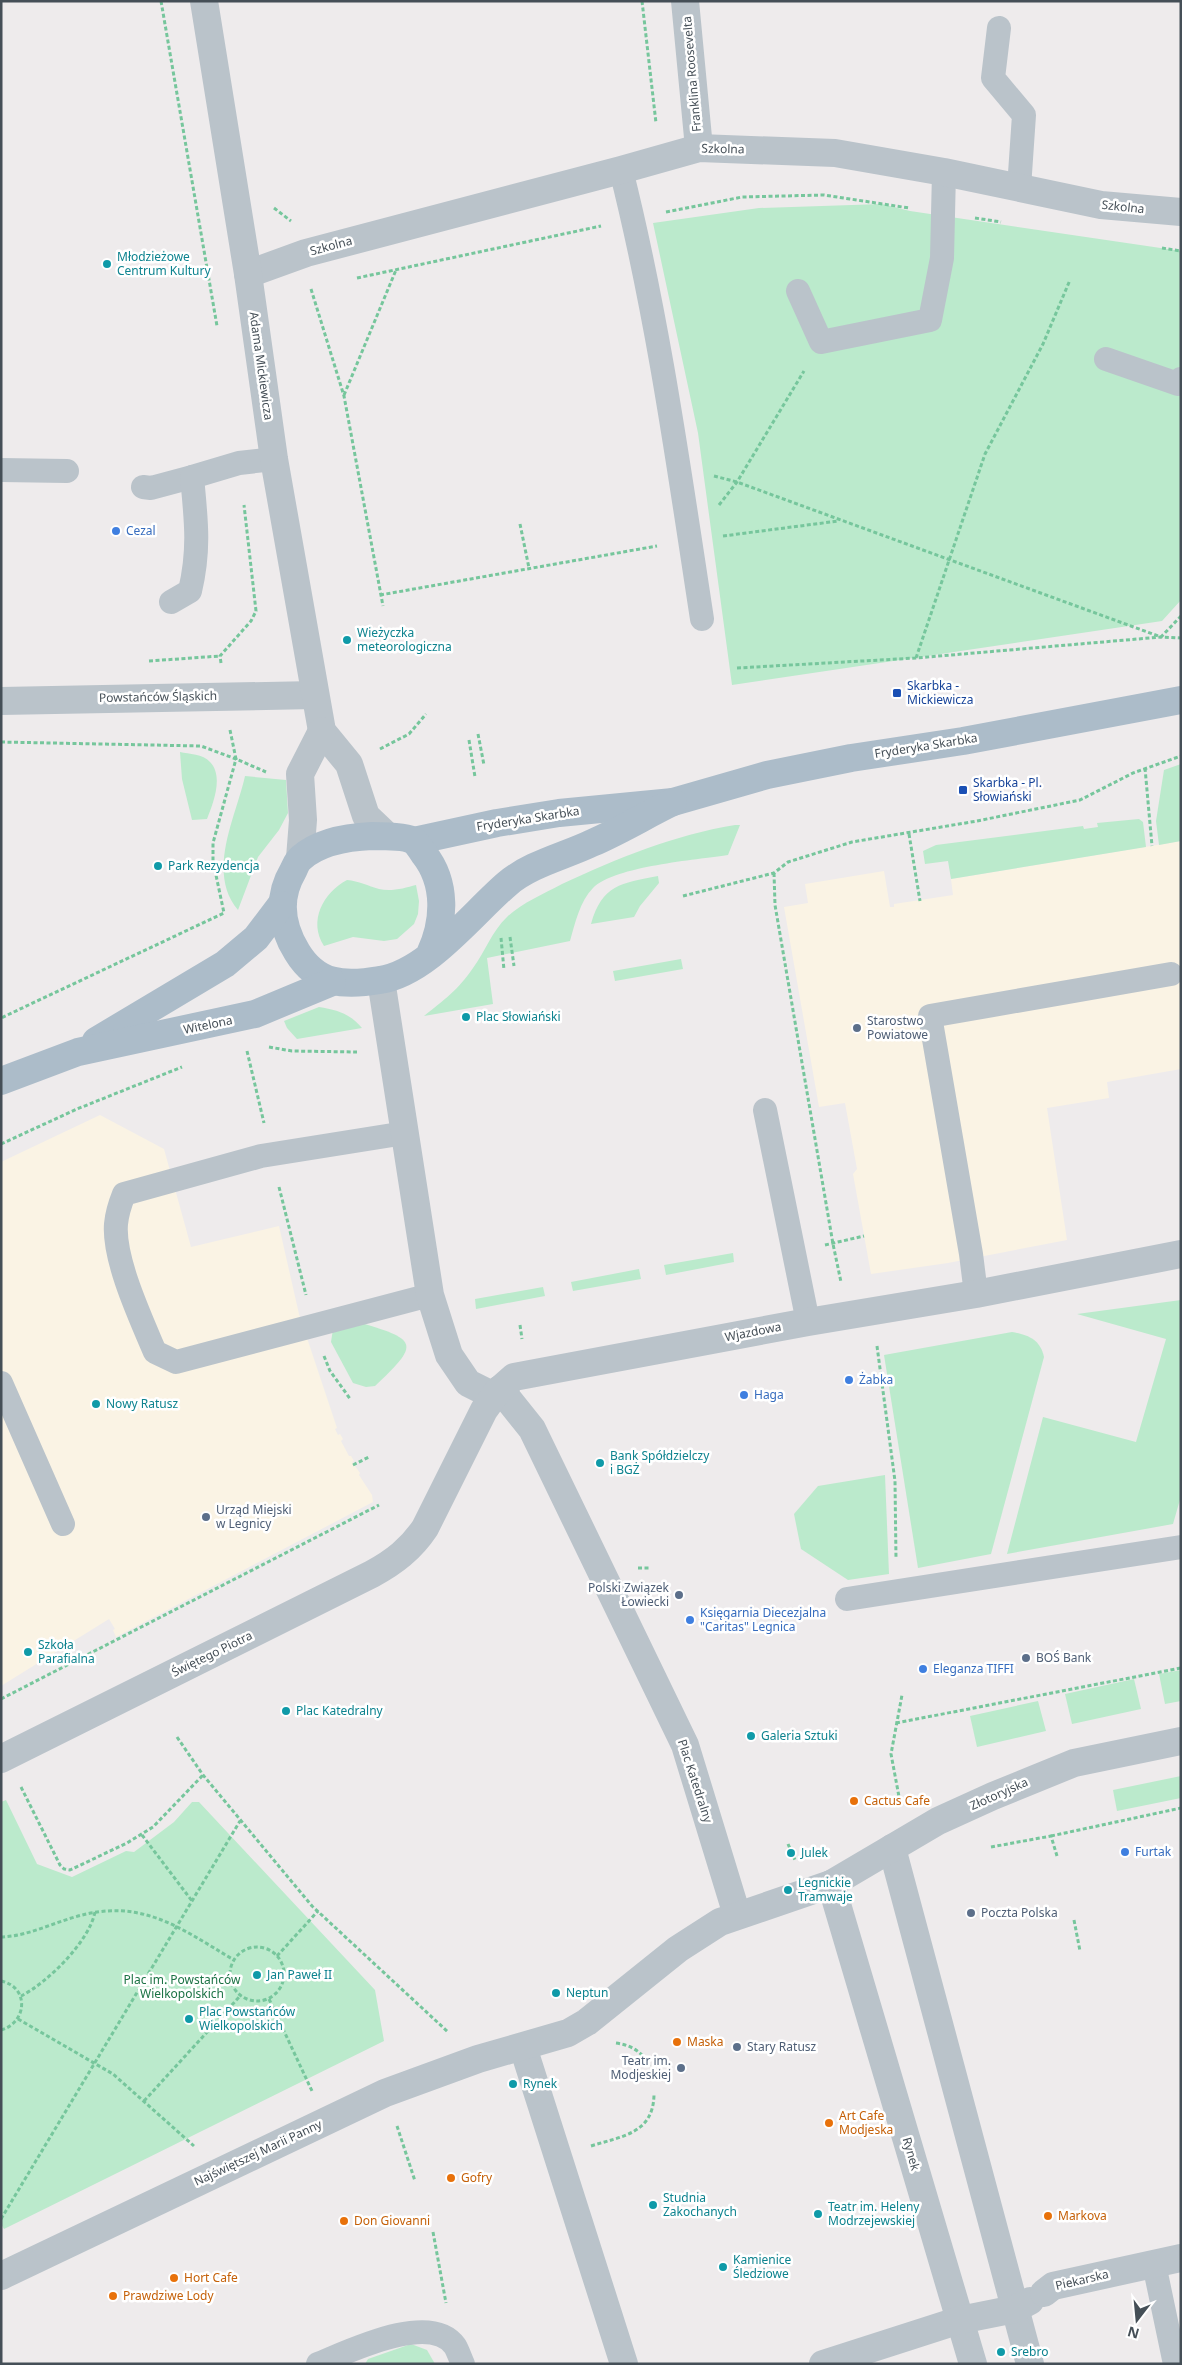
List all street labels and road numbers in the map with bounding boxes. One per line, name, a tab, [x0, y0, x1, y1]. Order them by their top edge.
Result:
street label: Franklina Roosevelta	[678, 15, 705, 133]
street label: Szkolna	[701, 140, 745, 157]
street label: Szkolna	[1101, 196, 1145, 217]
street label: Szkolna	[308, 232, 354, 259]
street label: Adama Mickiewicza	[245, 311, 278, 421]
street label: Powstańców Śląskich	[99, 687, 217, 706]
street label: Fryderyka Skarbka	[873, 729, 979, 762]
street label: Fryderyka Skarbka	[475, 802, 581, 835]
street label: Witelona	[182, 1011, 234, 1038]
street label: Wjazdowa	[723, 1318, 783, 1345]
street label: Świętego Piotra	[168, 1627, 255, 1681]
street label: Plac Katedralny	[674, 1737, 717, 1826]
street label: Złotoryjska	[967, 1773, 1031, 1814]
street label: Najświętszej Marii Panny	[191, 2115, 325, 2190]
street label: Rynek	[899, 2135, 925, 2173]
street label: Piekarska	[1054, 2265, 1110, 2294]

